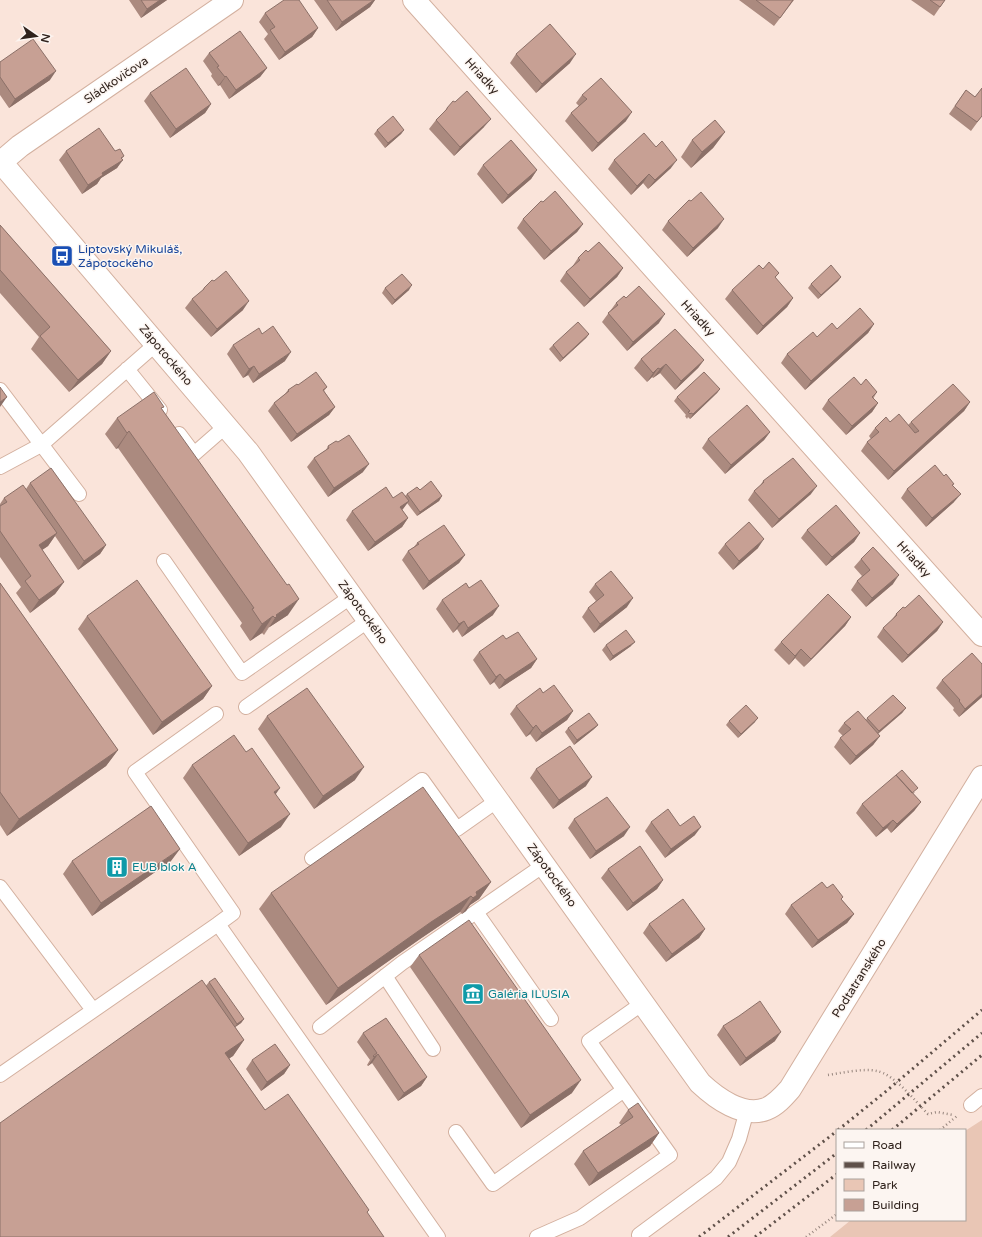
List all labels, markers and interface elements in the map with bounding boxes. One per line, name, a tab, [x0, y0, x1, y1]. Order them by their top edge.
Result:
north arrow	[16, 16, 56, 56]
text: N	[38, 32, 53, 44]
street label: Sládkovičova	[81, 53, 151, 107]
street label: Hriadky	[462, 55, 502, 97]
place label: Liptovský Mikuláš, Zápotockého	[78, 242, 182, 270]
bus stop icon: Liptovský Mikuláš, Zápotockého	[49, 243, 75, 269]
street label: Hriadky	[678, 297, 718, 339]
street label: Zápotockého	[136, 322, 196, 388]
street label: Hriadky	[894, 538, 934, 580]
street label: Zápotockého	[335, 577, 391, 647]
street label: Zápotockého	[524, 840, 580, 910]
building icon: EUB blok A	[104, 854, 130, 880]
place label: EUB blok A	[132, 860, 197, 874]
street label: Podtatranského	[829, 936, 889, 1020]
museum icon: Galéria ILUSIA	[460, 981, 486, 1007]
place label: Galéria ILUSIA	[488, 987, 570, 1001]
legend	[836, 1129, 966, 1221]
text: Road	[872, 1138, 902, 1152]
text: Railway	[872, 1158, 916, 1172]
text: Park	[872, 1178, 898, 1192]
text: Building	[872, 1198, 919, 1212]

